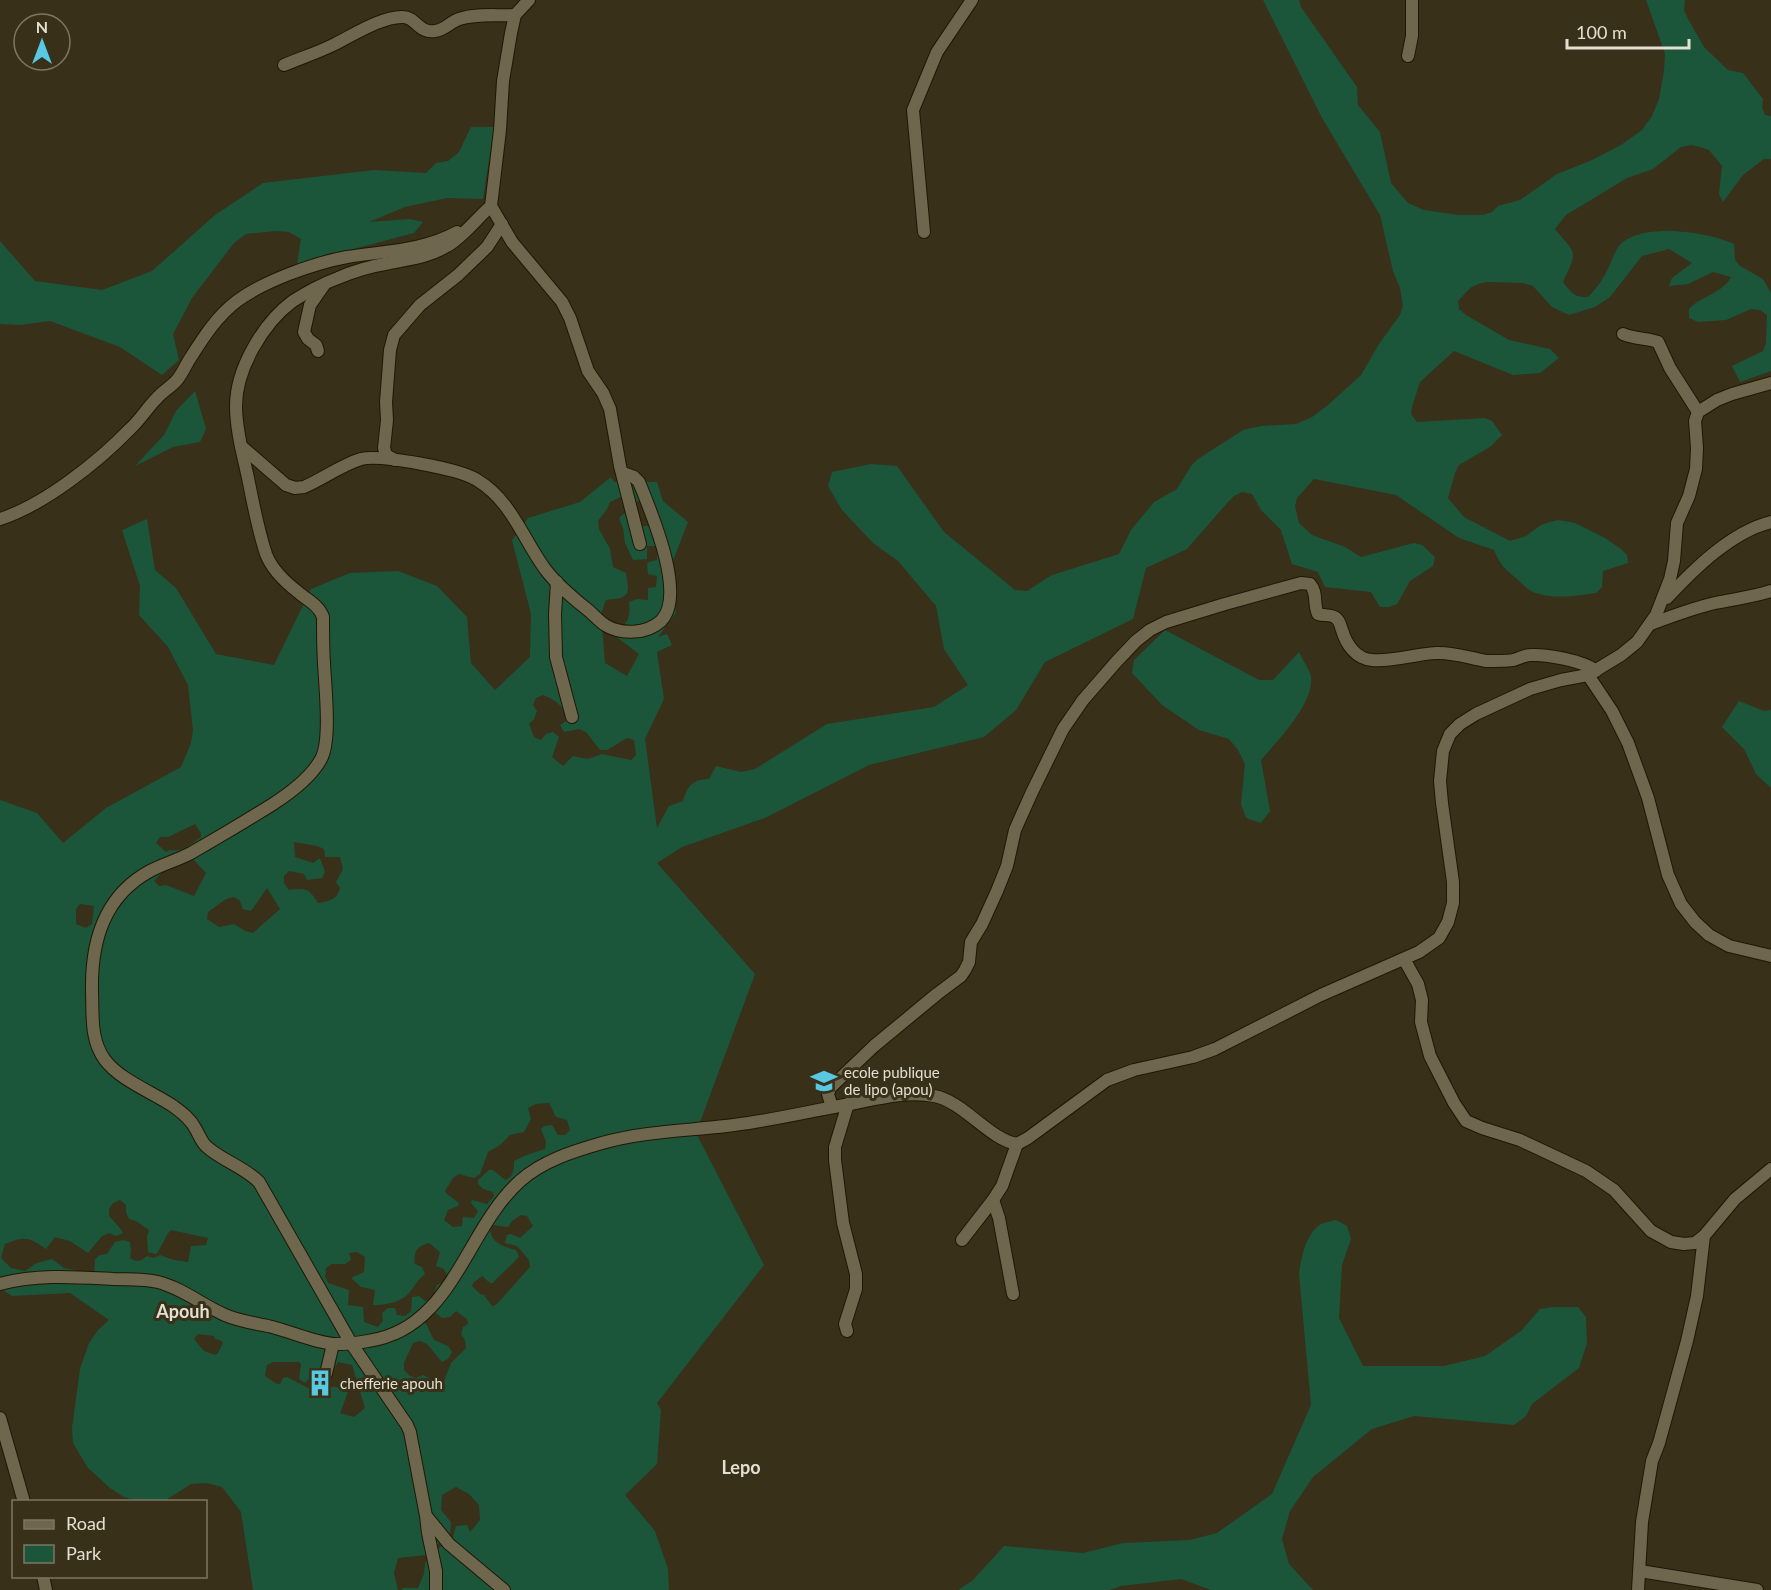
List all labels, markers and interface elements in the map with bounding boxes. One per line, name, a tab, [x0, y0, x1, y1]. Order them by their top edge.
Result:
north arrow	[12, 12, 72, 72]
scale bar	[1567, 12, 1688, 50]
text: N	[36, 17, 48, 36]
text: 100 m	[1576, 21, 1627, 43]
place label: ecole publique de lipo (apou)	[844, 1063, 940, 1098]
school or university icon: ecole publique de lipo (apou)	[809, 1066, 839, 1096]
district label: Apouh	[155, 1300, 210, 1322]
building icon: chefferie apouh	[305, 1368, 335, 1398]
place label: chefferie apouh	[340, 1374, 443, 1392]
district label: Lepo	[721, 1456, 761, 1478]
legend	[12, 1500, 207, 1578]
text: Road	[66, 1512, 106, 1534]
text: Park	[66, 1542, 102, 1564]

